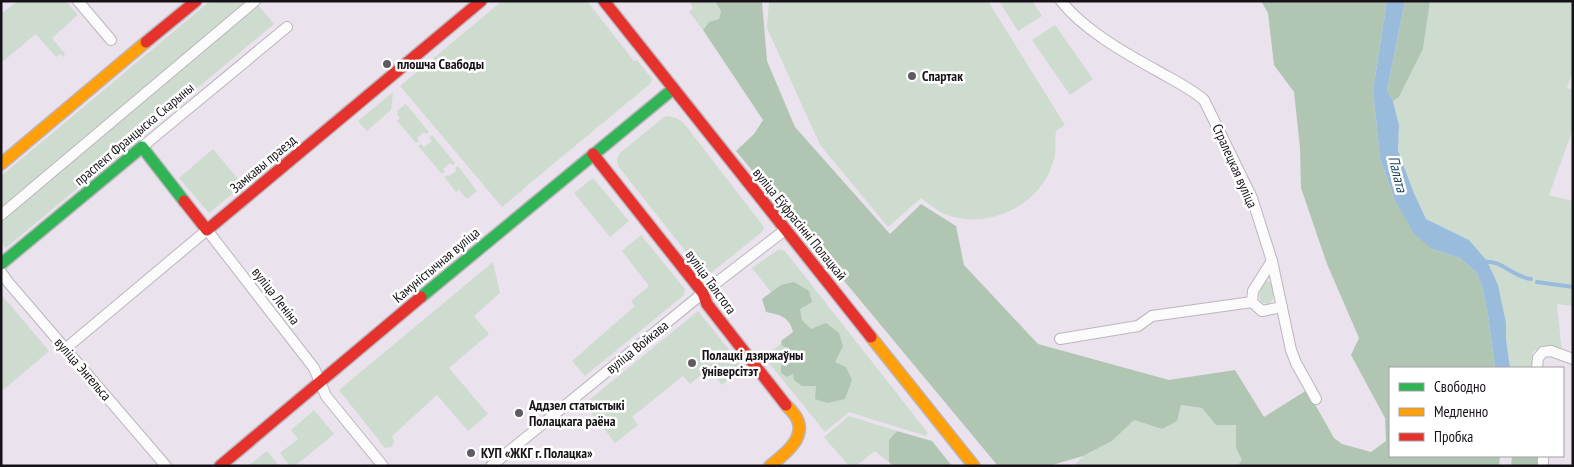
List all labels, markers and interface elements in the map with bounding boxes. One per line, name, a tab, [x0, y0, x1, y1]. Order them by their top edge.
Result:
place label: плошча Свабоды	[397, 55, 484, 73]
marker: плошча Свабоды	[381, 58, 393, 70]
place label: Спартак	[922, 67, 963, 85]
marker: Спартак	[906, 70, 918, 82]
street label: праспект Францыска Скарыны	[70, 79, 198, 189]
street label: Стралецкая вуліца	[1208, 121, 1262, 211]
street label: Замкавы праезд	[226, 131, 300, 197]
water label: Палата	[1384, 154, 1412, 195]
street label: вуліца Еўфрасінні Полацкай	[749, 164, 851, 284]
street label: Камуністычная вуліца	[389, 223, 483, 307]
street label: вуліца Талстога	[682, 246, 740, 318]
street label: вуліца Леніна	[248, 264, 304, 328]
street label: вуліца Войкава	[602, 316, 672, 378]
street label: вуліца Энгельса	[51, 334, 115, 404]
place label: Полацкі дзяржаўны ўніверсітэт	[701, 346, 803, 380]
marker: Полацкі дзяржаўны ўніверсітэт	[686, 357, 698, 369]
legend	[1389, 367, 1564, 457]
text: Свободно	[1434, 377, 1486, 396]
place label: Аддзел статыстыкі Полацкага раёна	[528, 396, 625, 430]
text: Медленно	[1434, 402, 1488, 421]
marker: Аддзел статыстыкі Полацкага раёна	[513, 407, 525, 419]
text: Пробка	[1434, 427, 1473, 446]
place label: КУП «ЖКГ г. Полацка»	[481, 444, 593, 462]
marker: КУП «ЖКГ г. Полацка»	[465, 447, 477, 459]

